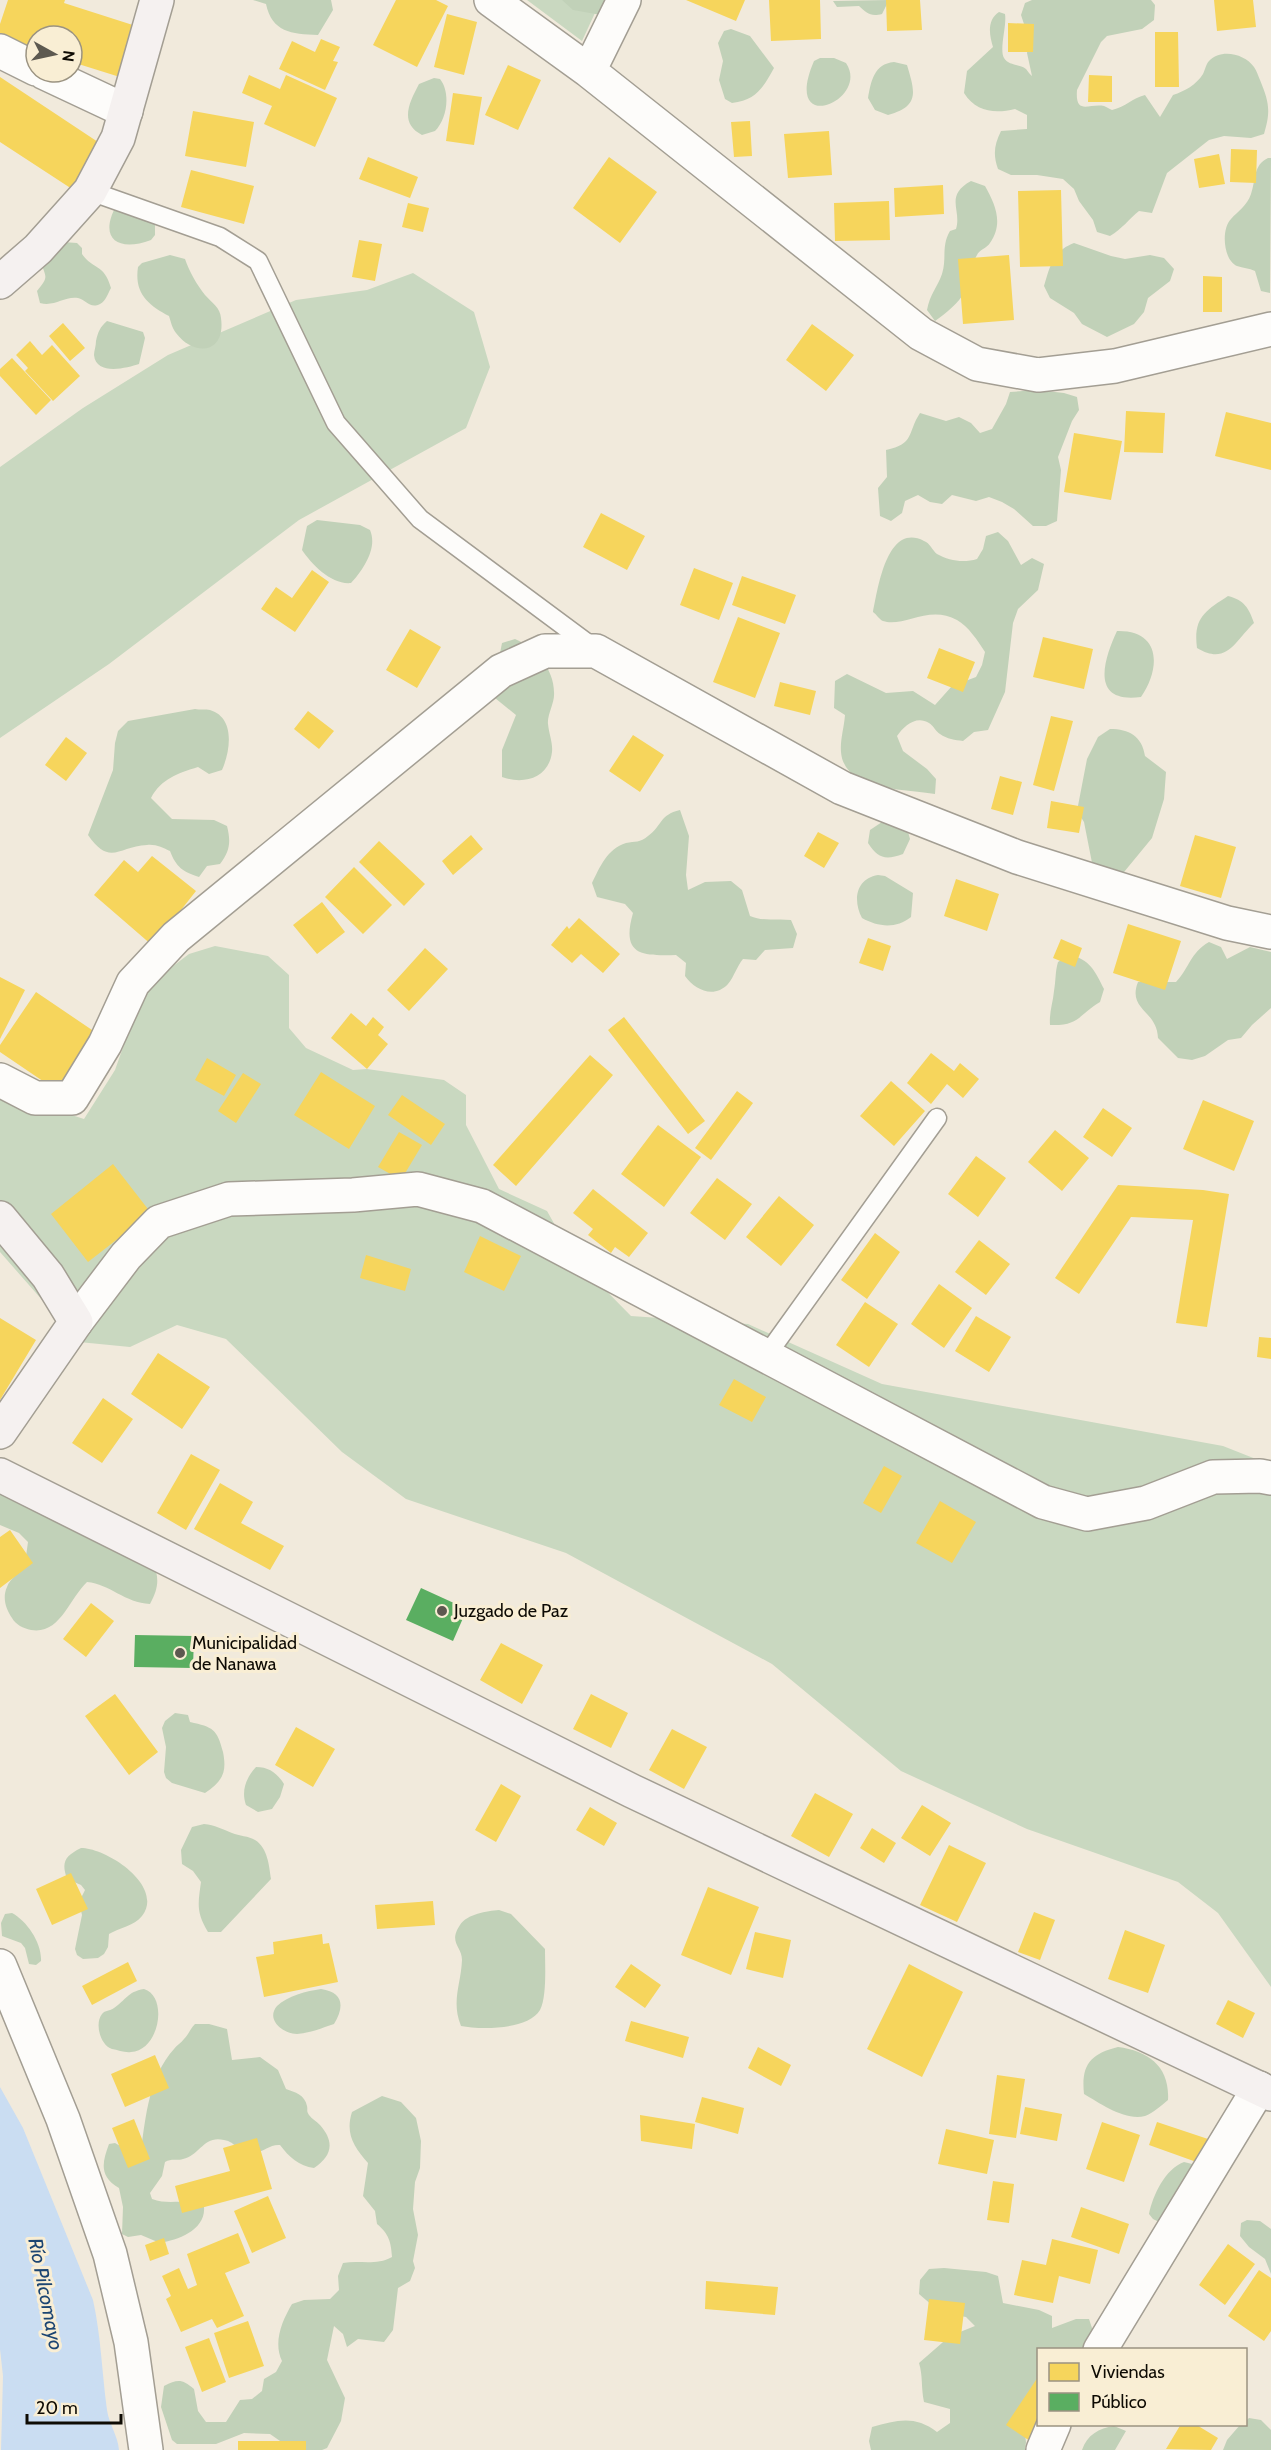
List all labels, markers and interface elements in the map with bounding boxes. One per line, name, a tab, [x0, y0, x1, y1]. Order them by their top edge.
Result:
north arrow	[24, 24, 84, 84]
text: N	[58, 49, 79, 63]
place label: Juzgado de Paz	[453, 1600, 569, 1622]
marker: Juzgado de Paz	[435, 1604, 449, 1618]
place label: Municipalidad de Nanawa	[192, 1632, 297, 1675]
marker: Municipalidad de Nanawa	[173, 1646, 187, 1660]
water label: Río Pilcomayo	[23, 2236, 69, 2352]
legend	[1037, 2348, 1247, 2426]
text: Viviendas	[1091, 2361, 1165, 2383]
scale bar	[27, 2387, 122, 2425]
text: Público	[1091, 2391, 1147, 2413]
text: 20 m	[36, 2397, 78, 2419]

